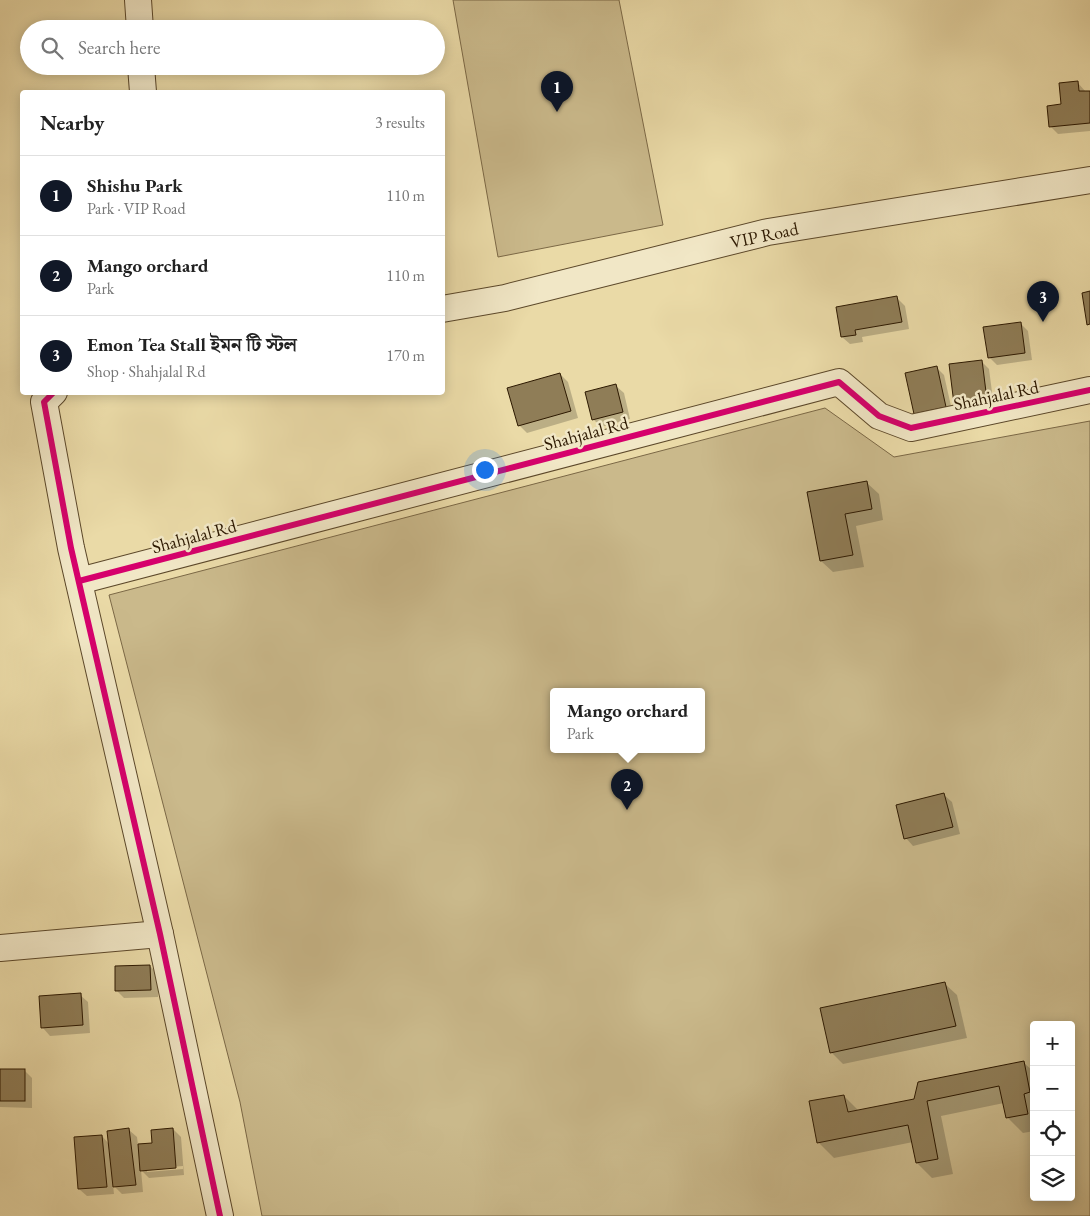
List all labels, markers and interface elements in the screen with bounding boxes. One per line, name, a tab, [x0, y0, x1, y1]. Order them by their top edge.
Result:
search box	[20, 20, 445, 75]
icon: search	[38, 34, 66, 62]
text: Search here	[78, 35, 160, 60]
pin: 1	[541, 71, 573, 112]
text: Nearby	[40, 109, 104, 136]
text: 3 results	[375, 112, 425, 133]
text: Shishu Park	[87, 173, 183, 198]
text: 1	[52, 185, 60, 206]
text: 110 m	[386, 185, 425, 206]
text: Park · VIP Road	[87, 198, 186, 219]
street label: VIP Road	[728, 216, 801, 253]
text: Mango orchard	[87, 253, 208, 278]
text: 2	[52, 265, 60, 286]
text: 110 m	[386, 265, 425, 286]
text: Park	[87, 278, 114, 299]
pin: 3	[1027, 281, 1059, 322]
text: Emon Tea Stall ইমন টি স্টল	[87, 332, 297, 357]
text: 3	[52, 345, 60, 366]
text: 170 m	[386, 345, 425, 366]
text: Shop · Shahjalal Rd	[87, 361, 206, 382]
street label: Shahjalal Rd	[951, 375, 1042, 415]
street label: Shahjalal Rd	[541, 410, 632, 455]
your location	[472, 457, 498, 483]
street label: Shahjalal Rd	[149, 513, 240, 558]
popup	[550, 688, 705, 753]
text: Mango orchard	[567, 698, 688, 723]
text: Park	[567, 723, 594, 744]
pin: 2	[611, 769, 643, 810]
map controls	[1030, 1021, 1075, 1201]
button: +	[1030, 1021, 1075, 1066]
button: −	[1030, 1066, 1075, 1111]
button: locate	[1030, 1111, 1075, 1156]
button: layers	[1030, 1156, 1075, 1201]

